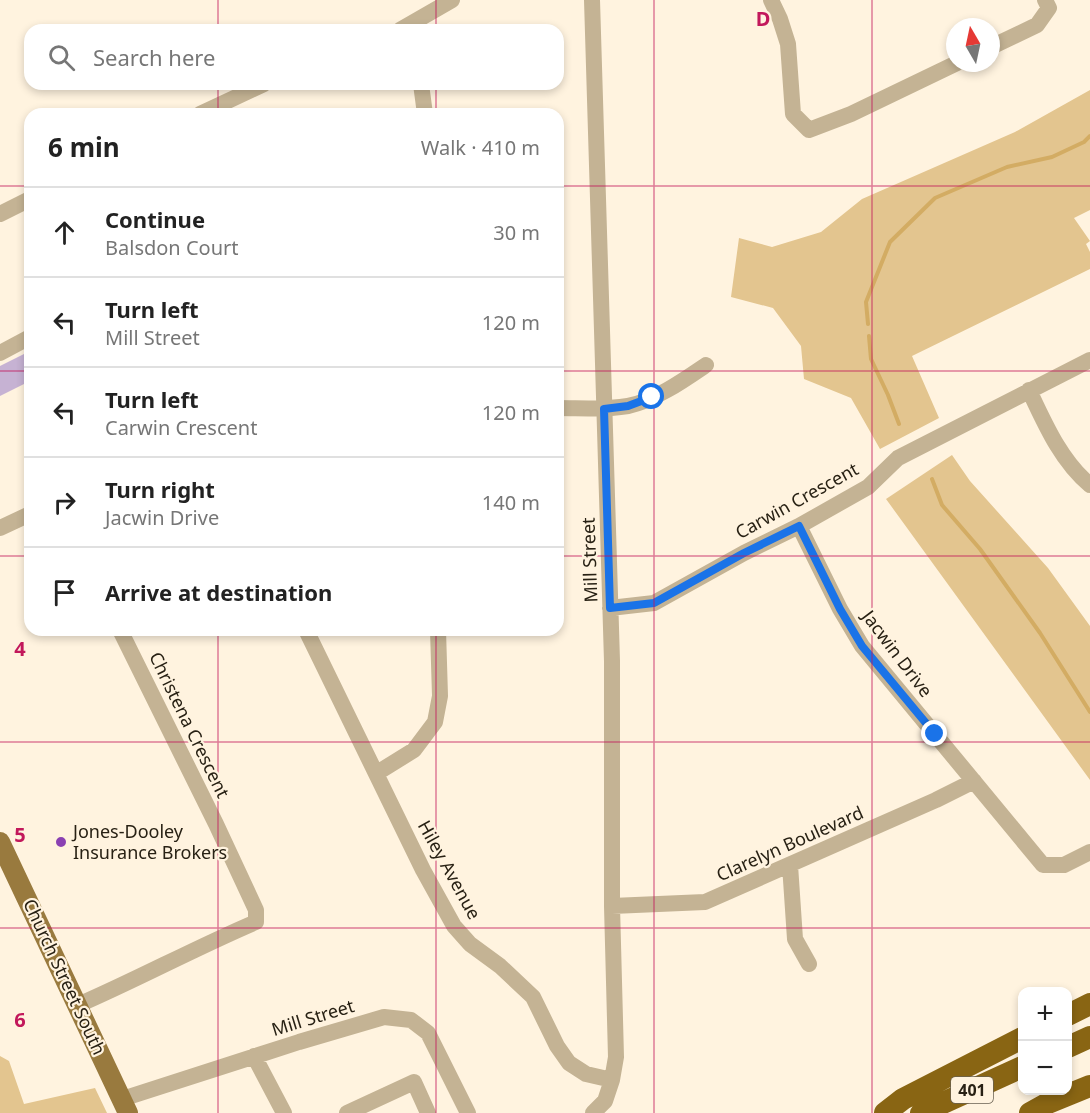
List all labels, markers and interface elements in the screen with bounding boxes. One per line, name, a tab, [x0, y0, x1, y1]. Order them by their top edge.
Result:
text: D	[756, 5, 770, 32]
north arrow	[946, 18, 1000, 72]
search box	[24, 24, 564, 90]
icon: search	[45, 41, 78, 74]
text: Search here	[93, 42, 215, 72]
text: 6 min	[48, 129, 120, 165]
text: Walk · 410 m	[421, 134, 540, 161]
text: Continue	[105, 204, 205, 234]
icon: ahead	[48, 216, 81, 249]
text: 30 m	[493, 219, 540, 246]
text: Balsdon Court	[105, 234, 239, 261]
text: Turn left	[105, 294, 199, 324]
icon: left	[48, 306, 81, 339]
text: 120 m	[482, 309, 540, 336]
text: Mill Street	[105, 324, 200, 351]
route start	[638, 383, 664, 409]
text: Turn left	[105, 384, 199, 414]
icon: left	[48, 396, 81, 429]
text: 120 m	[482, 399, 540, 426]
text: Carwin Crescent	[105, 414, 257, 441]
street label: Carwin Crescent	[731, 456, 863, 544]
text: Turn right	[105, 474, 215, 504]
icon: right	[48, 486, 81, 519]
text: 140 m	[482, 489, 540, 516]
text: Jacwin Drive	[105, 504, 219, 531]
street label: Mill Street	[576, 517, 602, 603]
icon: arrive	[48, 576, 81, 609]
text: Arrive at destination	[105, 577, 332, 607]
street label: Jacwin Drive	[856, 604, 938, 702]
text: 4	[14, 635, 26, 662]
street label: Christena Crescent	[144, 648, 236, 802]
route end	[921, 720, 947, 746]
street label: Clarelyn Boulevard	[712, 800, 867, 886]
street label: Hiley Avenue	[413, 816, 487, 923]
place label: Jones-Dooley Insurance Brokers	[71, 819, 227, 864]
text: 5	[14, 821, 26, 848]
marker: Jones-Dooley Insurance Brokers	[54, 835, 68, 849]
street label: Church Street South	[18, 895, 112, 1059]
map controls	[1018, 987, 1072, 1095]
button: +	[1018, 987, 1072, 1041]
street label: Mill Street	[268, 993, 357, 1041]
text: 6	[14, 1006, 26, 1033]
button: −	[1018, 1041, 1072, 1095]
road number: 401	[951, 1077, 993, 1103]

